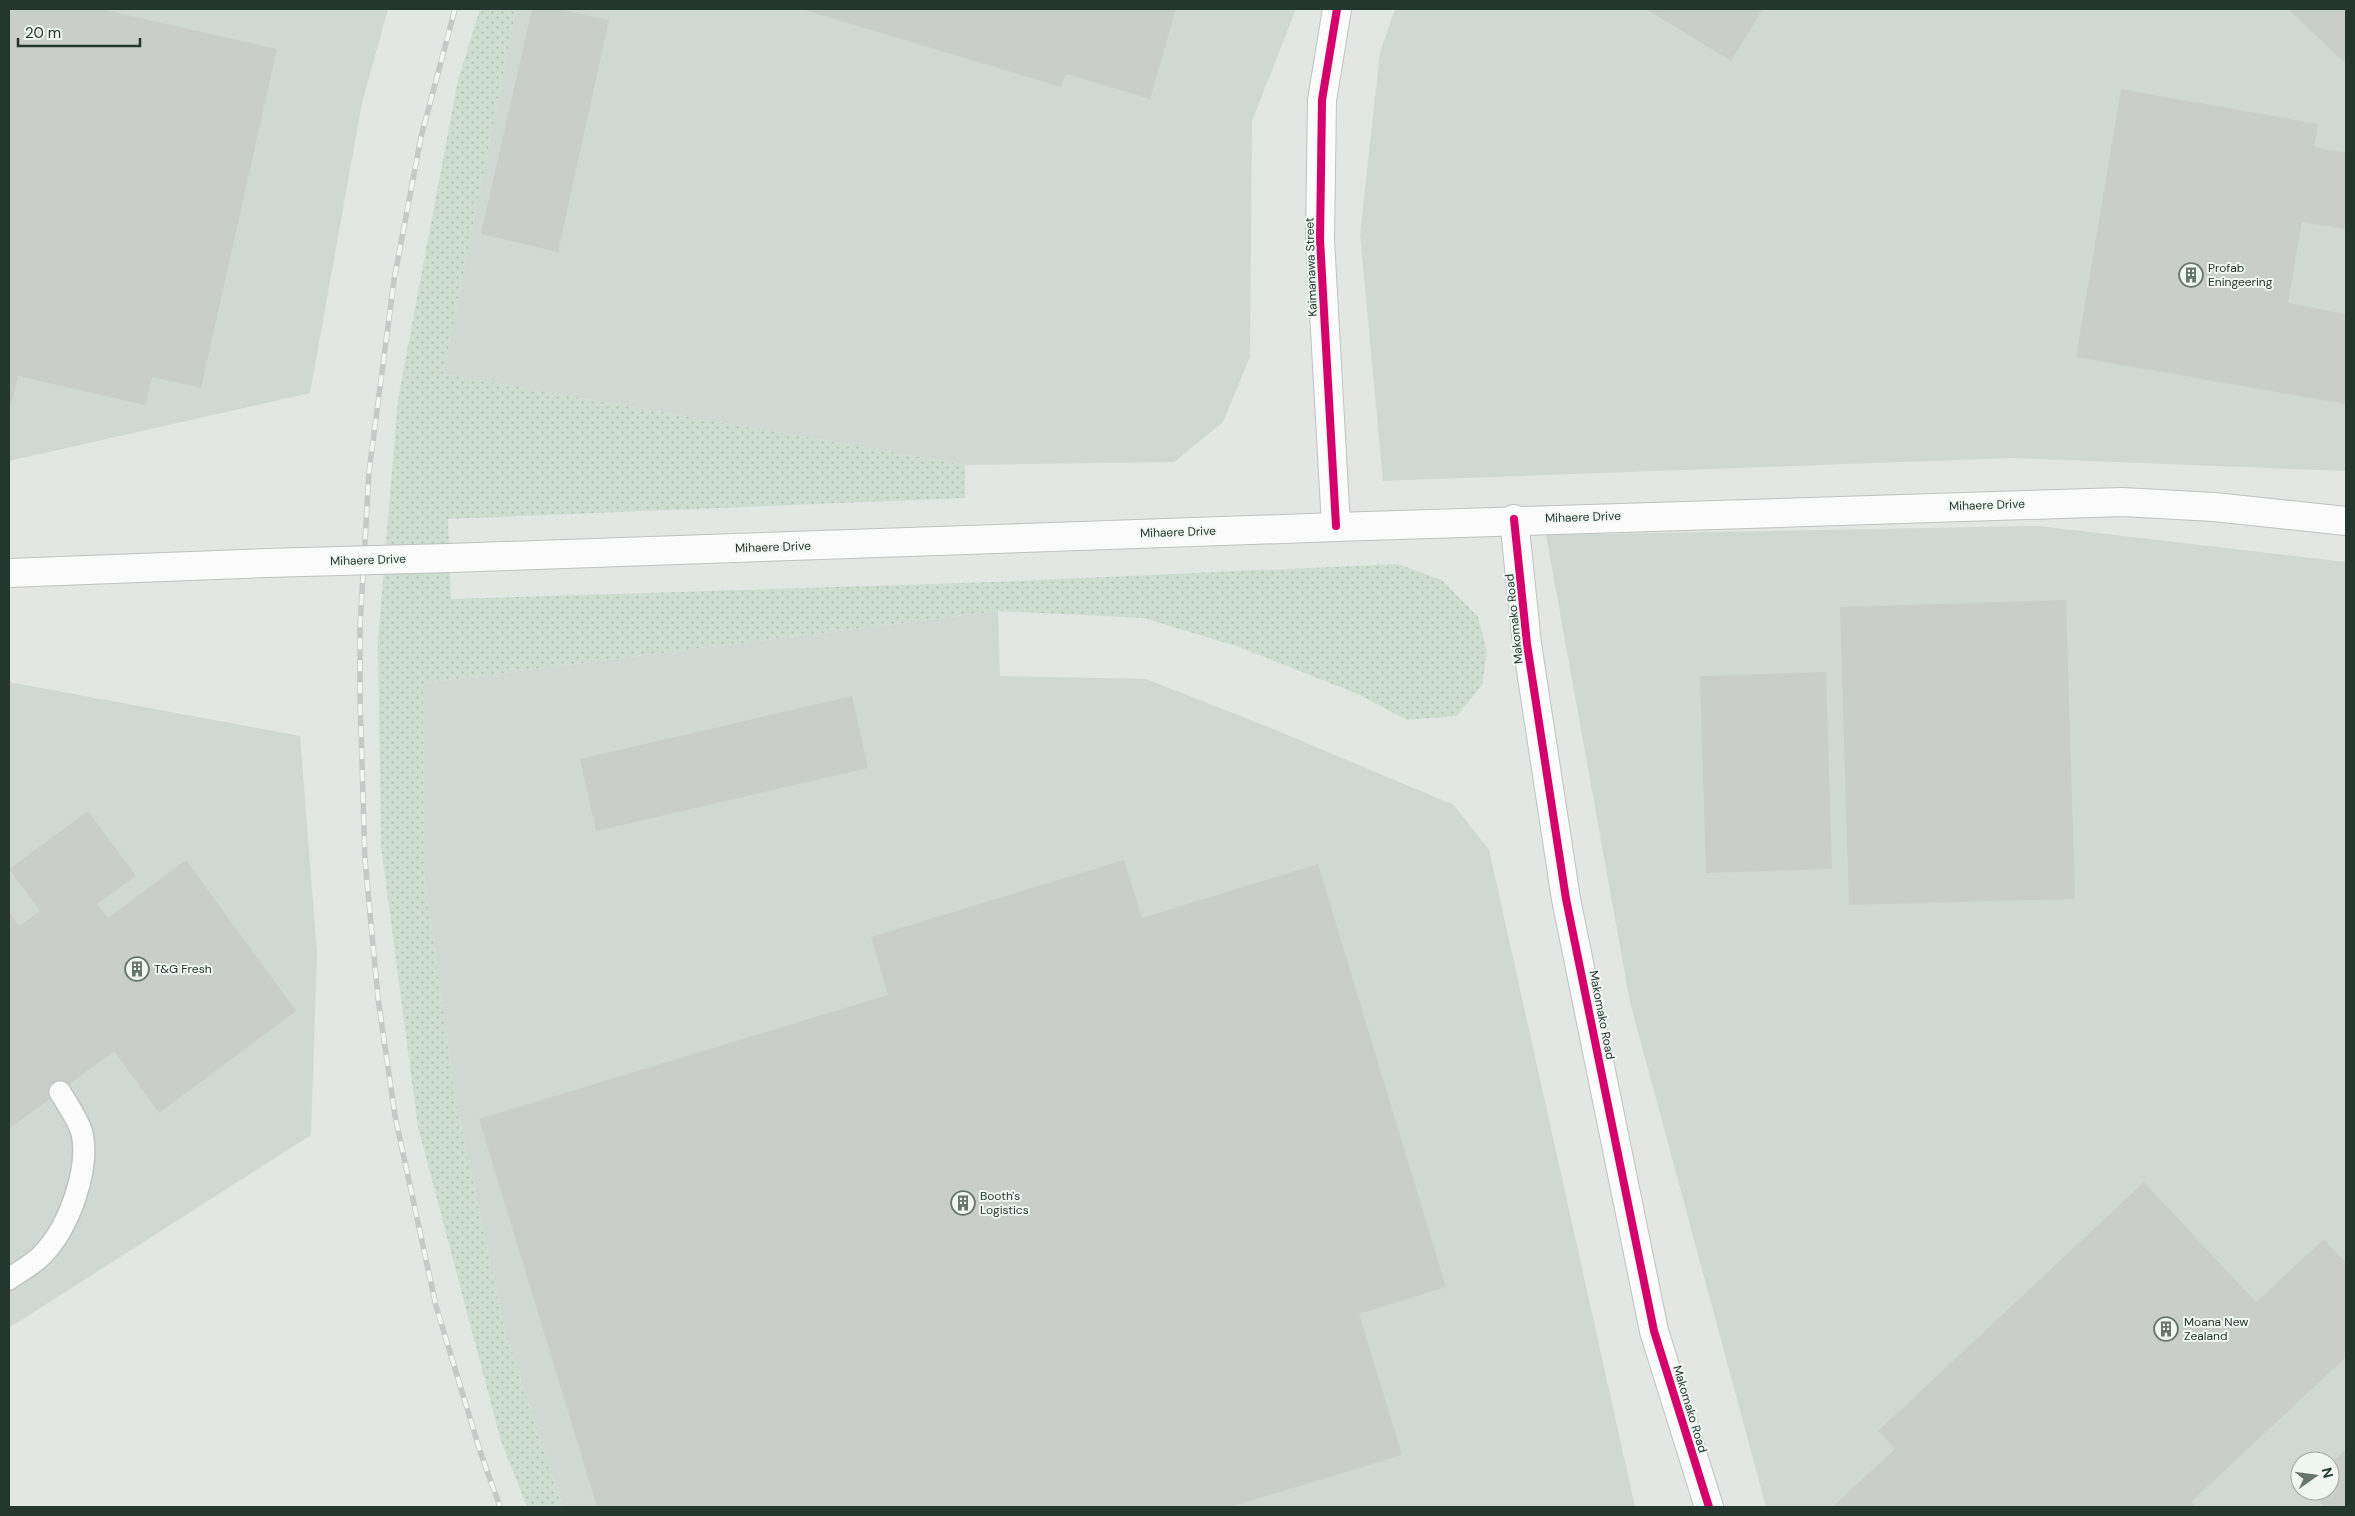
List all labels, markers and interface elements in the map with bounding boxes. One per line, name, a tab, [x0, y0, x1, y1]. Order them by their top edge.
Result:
scale bar	[18, 15, 140, 47]
text: 20 m	[25, 23, 61, 43]
street label: Kaimanawa Street	[1301, 217, 1321, 317]
place label: Profab Eningeering	[2208, 260, 2273, 290]
building icon: Profab Eningeering	[2178, 262, 2204, 288]
street label: Mihaere Drive	[1949, 496, 2025, 514]
street label: Mihaere Drive	[1545, 508, 1621, 526]
street label: Mihaere Drive	[1140, 523, 1216, 541]
street label: Mihaere Drive	[735, 538, 811, 556]
street label: Mihaere Drive	[330, 551, 406, 569]
street label: Makomako Road	[1501, 573, 1527, 665]
building icon: T&G Fresh	[124, 956, 150, 982]
place label: T&G Fresh	[154, 961, 212, 977]
street label: Makomako Road	[1586, 969, 1618, 1061]
place label: Booth's Logistics	[980, 1188, 1029, 1218]
building icon: Booth's Logistics	[950, 1190, 976, 1216]
place label: Moana New Zealand	[2184, 1314, 2248, 1344]
building icon: Moana New Zealand	[2153, 1316, 2179, 1342]
street label: Makomako Road	[1669, 1363, 1711, 1455]
north arrow	[2290, 1451, 2340, 1501]
text: N	[2318, 1466, 2338, 1480]

